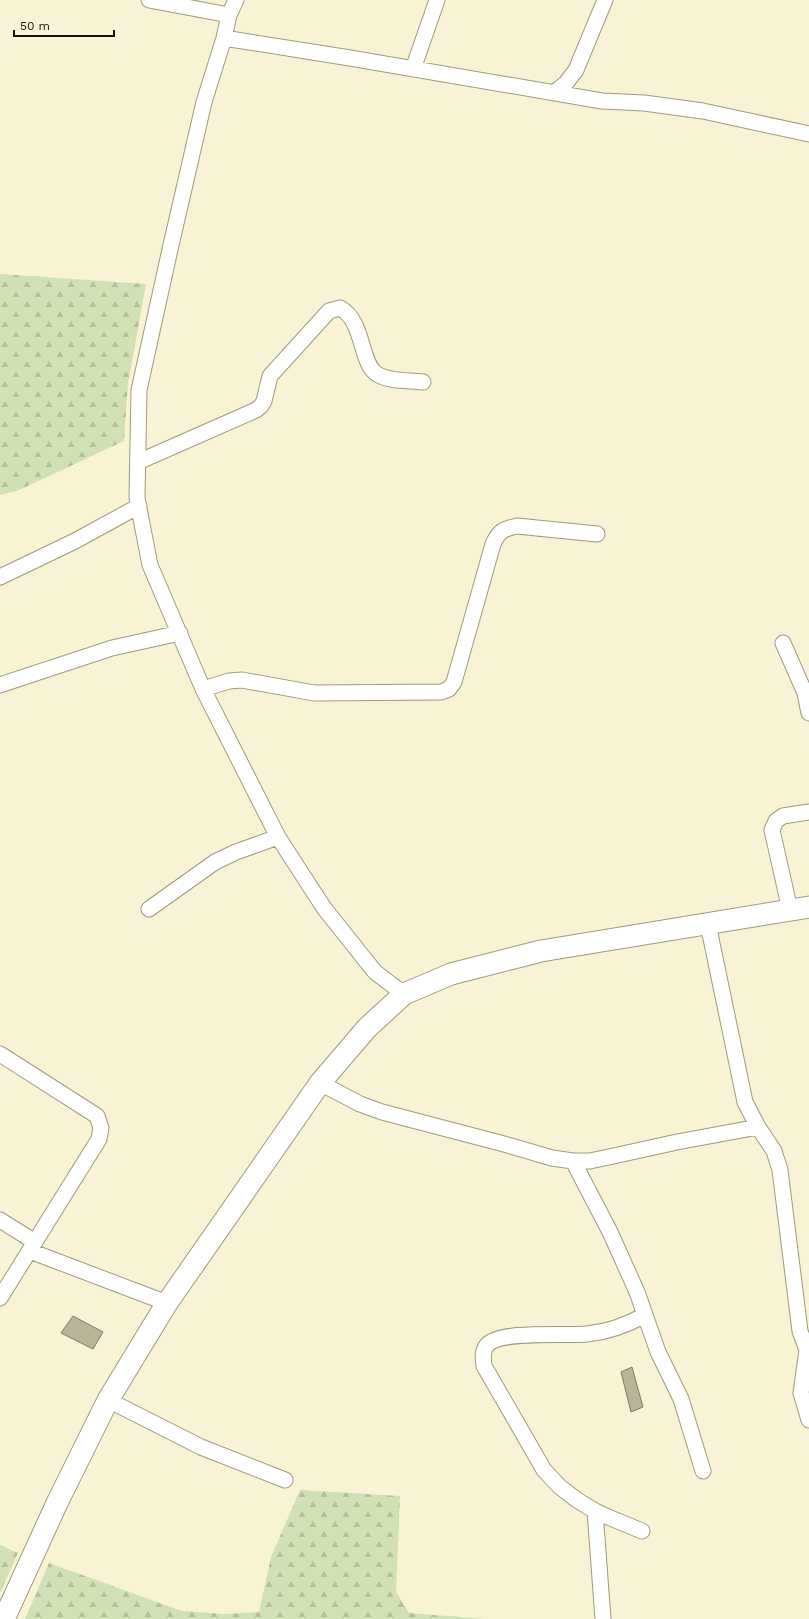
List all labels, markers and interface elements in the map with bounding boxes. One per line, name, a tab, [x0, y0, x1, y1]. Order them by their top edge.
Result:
scale bar	[14, 12, 114, 38]
text: 50 m	[20, 19, 50, 33]

